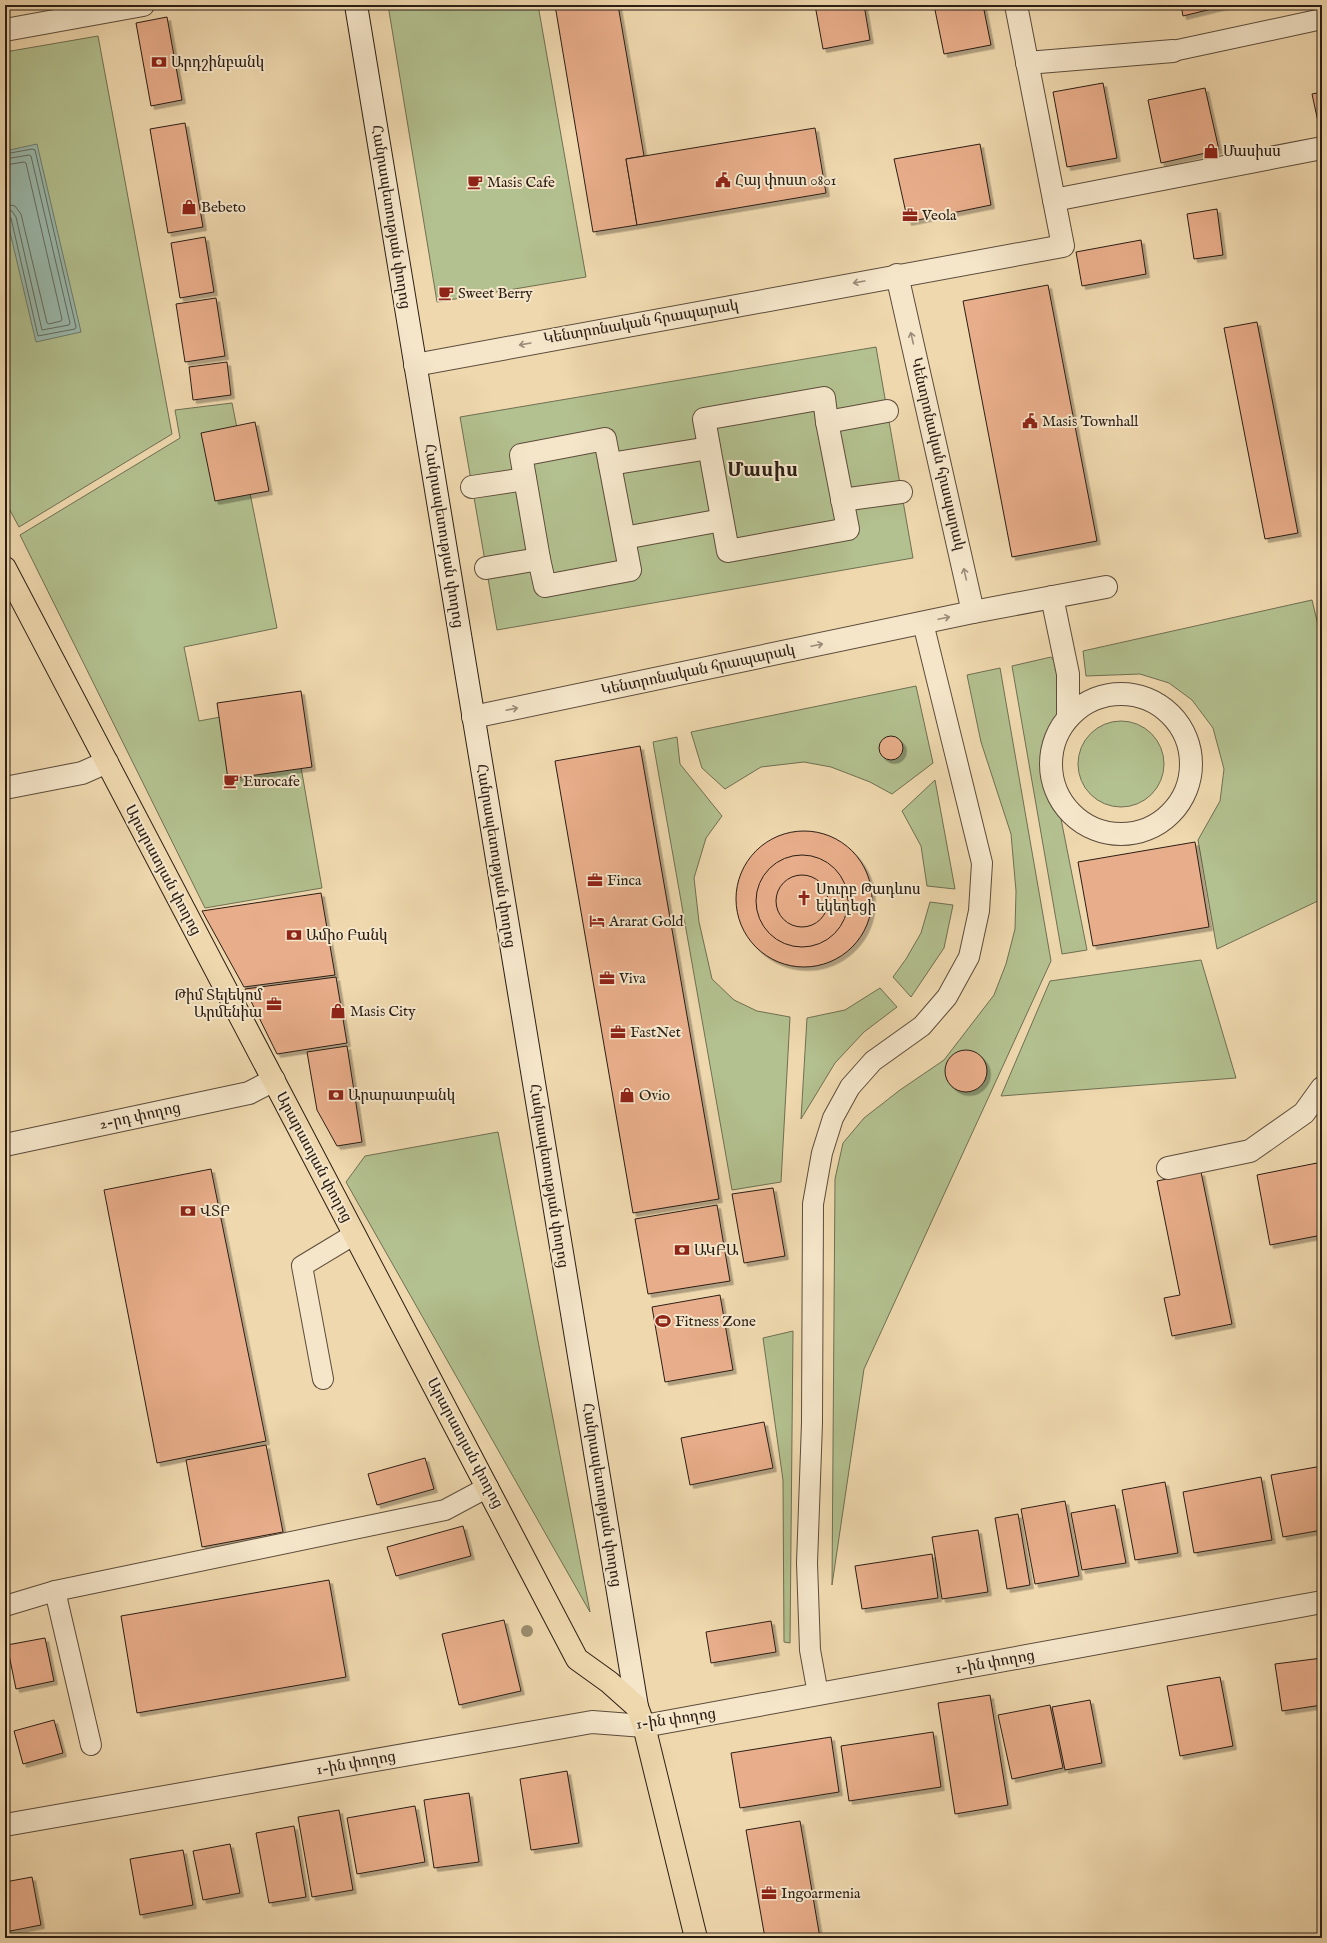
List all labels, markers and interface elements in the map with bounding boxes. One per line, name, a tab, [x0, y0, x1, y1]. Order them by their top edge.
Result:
bank icon: Արդշինբանկ	[150, 53, 168, 71]
place label: Արդշինբանկ	[171, 53, 264, 72]
street label: Հանրապետության փողոց	[367, 124, 415, 310]
shop icon: Մասիսս	[1202, 142, 1220, 160]
place label: Մասիսս	[1223, 142, 1281, 161]
public building icon: Հայ փոստ 0801	[714, 171, 732, 189]
place label: Հայ փոստ 0801	[735, 171, 836, 190]
cafe icon: Masis Cafe	[466, 173, 484, 191]
place label: Masis Cafe	[487, 173, 555, 192]
shop icon: Bebeto	[180, 198, 198, 216]
place label: Bebeto	[201, 198, 246, 217]
office icon: Veola	[901, 206, 919, 224]
place label: Veola	[921, 206, 957, 225]
one-way arrow	[853, 278, 866, 286]
cafe icon: Sweet Berry	[437, 284, 455, 302]
place label: Sweet Berry	[458, 284, 533, 303]
street label: Կենտրոնական հրապարակ	[542, 295, 740, 349]
one-way arrow	[907, 332, 915, 345]
one-way arrow	[519, 340, 532, 348]
street label: Կենտրոնական հրապարակ	[907, 356, 969, 552]
public building icon: Masis Townhall	[1021, 412, 1039, 430]
place label: Masis Townhall	[1042, 412, 1139, 431]
street label: Հանրապետության փողոց	[420, 443, 468, 629]
district label: Մասիս	[727, 459, 799, 483]
one-way arrow	[960, 568, 968, 581]
one-way arrow	[937, 614, 950, 622]
street label: Կենտրոնական հրապարակ	[599, 640, 797, 700]
one-way arrow	[810, 641, 823, 649]
one-way arrow	[505, 705, 518, 713]
street label: Հանրապետության փողոց	[472, 763, 520, 949]
cafe icon: Eurocafe	[222, 772, 240, 790]
place label: Eurocafe	[243, 772, 300, 791]
street label: Արարատյան փողոց	[121, 801, 205, 939]
office icon: Finca	[586, 871, 604, 889]
place label: Finca	[607, 871, 642, 890]
place label: Սուրբ Թադևոս եկեղեցի	[816, 880, 921, 916]
church icon: Սուրբ Թադևոս եկեղեցի	[795, 889, 813, 907]
hotel icon: Ararat Gold	[588, 912, 606, 930]
place label: Ararat Gold	[608, 912, 685, 931]
bank icon: Ամիօ Բանկ	[285, 926, 303, 944]
place label: Ամիօ Բանկ	[306, 926, 388, 945]
office icon: Viva	[598, 969, 616, 987]
place label: Viva	[618, 969, 646, 988]
place label: Թիմ Տելեկոմ Արմենիա	[174, 986, 262, 1022]
office icon: Թիմ Տելեկոմ Արմենիա	[265, 995, 283, 1013]
shop icon: Masis City	[329, 1002, 347, 1020]
place label: Masis City	[350, 1002, 416, 1021]
office icon: FastNet	[609, 1023, 627, 1041]
place label: FastNet	[630, 1023, 681, 1042]
street label: Հանրապետության փողոց	[525, 1083, 573, 1269]
bank icon: Արարատբանկ	[327, 1086, 345, 1104]
place label: Արարատբանկ	[348, 1086, 455, 1105]
shop icon: Ovio	[618, 1086, 636, 1104]
place label: Ovio	[639, 1086, 670, 1105]
street label: Արարատյան փողոց	[272, 1088, 356, 1226]
street label: 2-րդ փողոց	[98, 1098, 182, 1134]
bank icon: ՎՏԲ	[179, 1202, 197, 1220]
place label: ՎՏԲ	[200, 1202, 230, 1221]
bank icon: ԱԿԲԱ	[673, 1241, 691, 1259]
place label: ԱԿԲԱ	[694, 1241, 739, 1260]
sports icon: Fitness Zone	[654, 1312, 672, 1330]
place label: Fitness Zone	[675, 1312, 756, 1331]
street label: Արարատյան փողոց	[423, 1374, 507, 1512]
street label: Հանրապետության փողոց	[578, 1402, 626, 1588]
street label: 1-ին փողոց	[954, 1646, 1036, 1678]
street label: 1-ին փողոց	[635, 1704, 717, 1734]
street label: 1-ին փողոց	[315, 1747, 397, 1779]
office icon: Ingoarmenia	[760, 1884, 778, 1902]
place label: Ingoarmenia	[781, 1884, 861, 1903]

